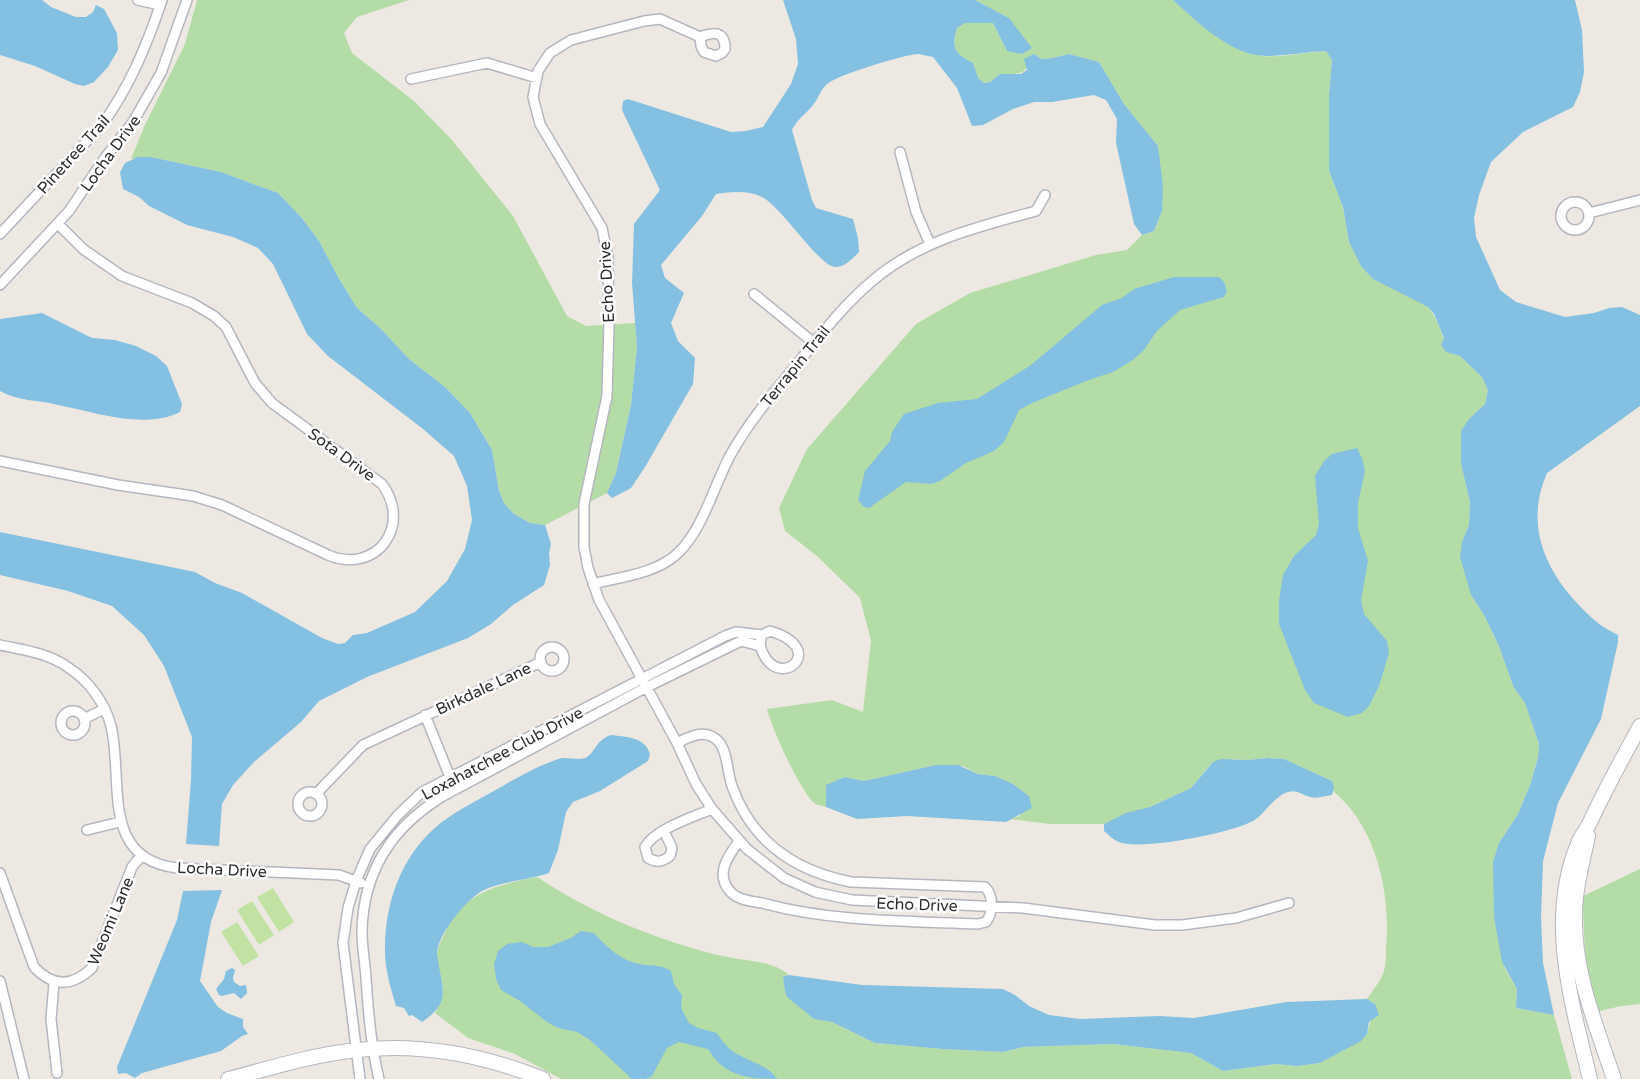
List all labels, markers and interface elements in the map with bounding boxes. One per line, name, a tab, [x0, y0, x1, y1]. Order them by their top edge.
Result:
street label: Pinetree Trail	[33, 111, 114, 198]
street label: Locha Drive	[76, 111, 145, 196]
street label: Echo Drive	[595, 241, 619, 323]
street label: Terrapin Trail	[757, 322, 835, 411]
street label: Sota Drive	[304, 424, 379, 486]
street label: Birkdale Lane	[433, 658, 534, 720]
street label: Loxahatchee Club Drive	[418, 703, 587, 805]
street label: Locha Drive	[177, 858, 267, 882]
street label: Weomi Lane	[83, 874, 139, 969]
street label: Echo Drive	[876, 894, 958, 916]

